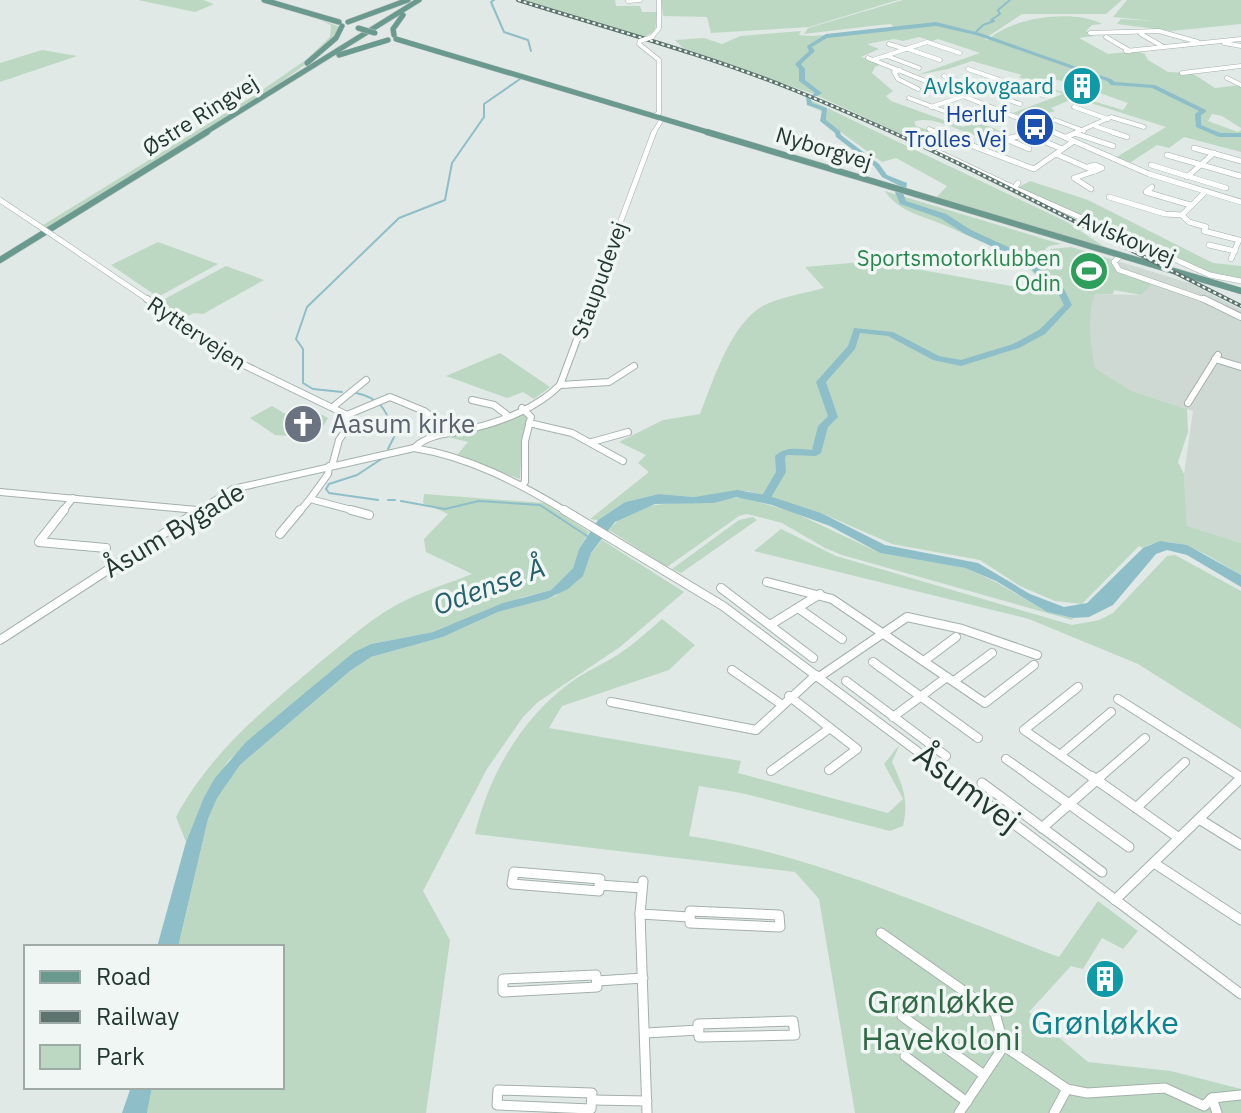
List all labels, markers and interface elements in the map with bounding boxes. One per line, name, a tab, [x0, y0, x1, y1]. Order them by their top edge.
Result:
building icon: Avlskovgaard	[1061, 65, 1103, 107]
street label: Østre Ringvej	[136, 68, 263, 162]
place label: Avlskovgaard	[923, 71, 1054, 100]
place label: Herluf Trolles Vej	[905, 99, 1007, 153]
bus stop icon: Herluf Trolles Vej	[1014, 106, 1056, 148]
street label: Nyborgvej	[773, 119, 876, 176]
street label: Avlskovvej	[1074, 204, 1181, 271]
street label: Staupudevej	[564, 217, 633, 343]
place label: Sportsmotorklubben Odin	[857, 243, 1061, 297]
sports icon: Sportsmotorklubben Odin	[1068, 250, 1110, 292]
street label: Ryttervejen	[142, 289, 252, 376]
church icon: Aasum kirke	[282, 403, 324, 445]
place label: Aasum kirke	[331, 406, 475, 440]
street label: Åsum Bygade	[97, 474, 250, 585]
water label: Odense Å	[428, 548, 550, 623]
street label: Åsumvej	[906, 733, 1029, 841]
legend	[24, 945, 284, 1089]
building icon: Grønløkke	[1084, 958, 1126, 1000]
text: Road	[96, 960, 151, 992]
park label: Grønløkke Havekoloni	[861, 980, 1021, 1059]
text: Railway	[96, 1000, 179, 1032]
place label: Grønløkke	[1031, 1001, 1179, 1043]
text: Park	[96, 1040, 145, 1072]

